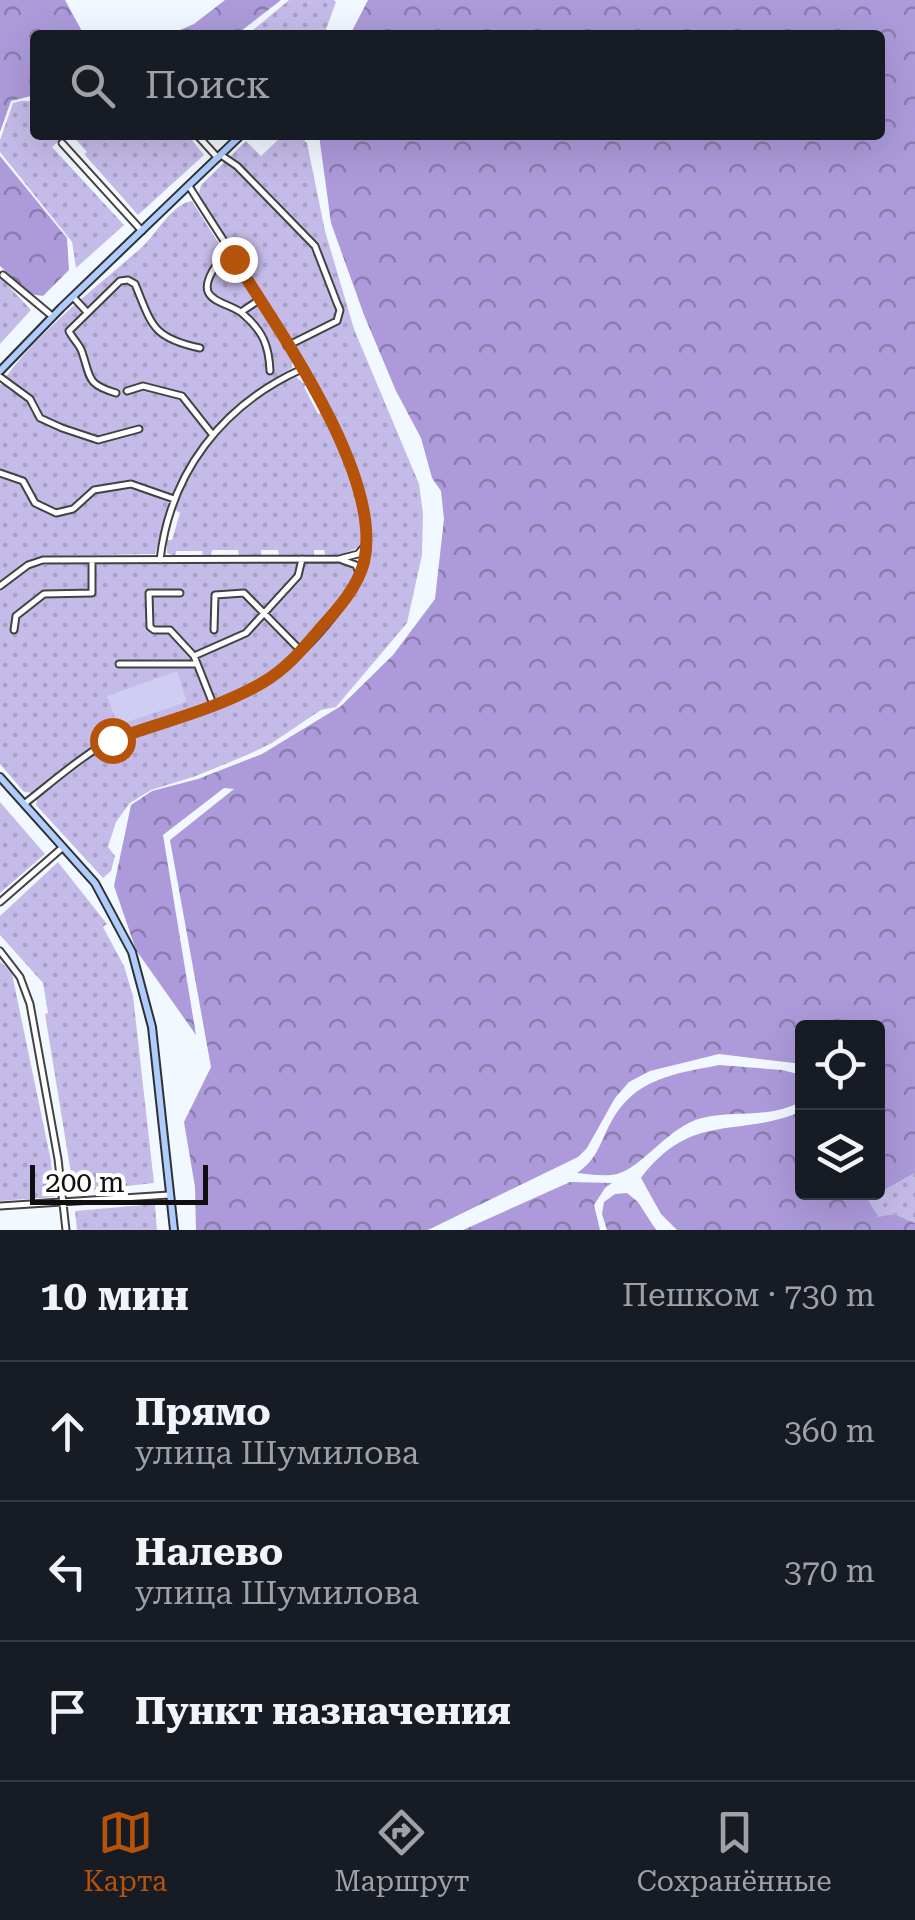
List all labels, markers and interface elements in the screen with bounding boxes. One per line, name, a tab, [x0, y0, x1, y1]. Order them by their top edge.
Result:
search box	[30, 30, 885, 140]
icon: search	[65, 58, 120, 113]
text: Поиск	[145, 63, 270, 107]
route end	[212, 237, 258, 283]
route start	[90, 718, 136, 764]
map controls	[795, 1020, 885, 1200]
button: locate	[795, 1020, 885, 1110]
button: layers	[795, 1110, 885, 1200]
scale bar	[30, 1160, 208, 1204]
text: 200 m	[45, 1166, 125, 1199]
text: 10 мин	[40, 1271, 189, 1320]
text: Пешком · 730 m	[622, 1276, 875, 1314]
text: Прямо	[135, 1390, 271, 1434]
icon: ahead	[40, 1404, 95, 1459]
text: 360 m	[784, 1412, 875, 1450]
text: улица Шумилова	[135, 1434, 419, 1472]
text: Налево	[135, 1530, 283, 1574]
icon: left	[40, 1544, 95, 1599]
text: 370 m	[784, 1552, 875, 1590]
text: улица Шумилова	[135, 1574, 419, 1612]
icon: arrive	[40, 1684, 95, 1739]
text: Пункт назначения	[135, 1689, 511, 1733]
tab: Карта	[83, 1805, 167, 1898]
tab: Маршрут	[334, 1805, 470, 1898]
tab: Сохранённые	[637, 1805, 832, 1898]

